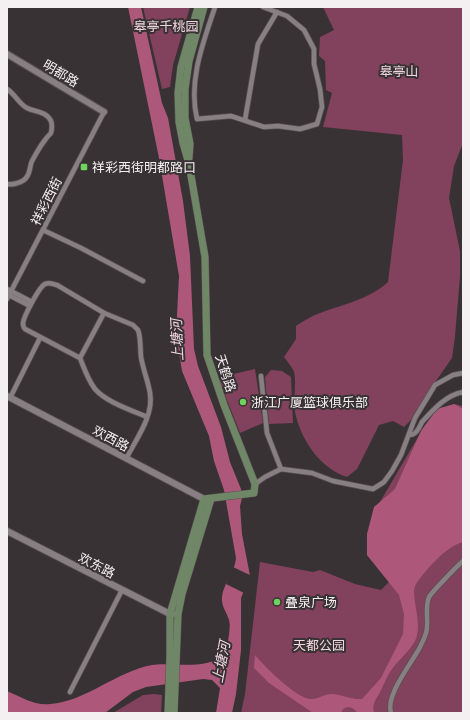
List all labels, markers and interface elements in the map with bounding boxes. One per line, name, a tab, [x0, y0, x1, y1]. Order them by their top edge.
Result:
park label: 皋亭千桃园	[133, 19, 199, 33]
street label: 明都路	[41, 57, 81, 89]
park label: 皋亭山	[379, 64, 419, 78]
place label: 祥彩西街明都路口	[92, 160, 196, 174]
marker: 祥彩西街明都路口	[79, 162, 89, 172]
street label: 祥彩西街	[28, 175, 64, 227]
water label: 上塘河	[168, 316, 186, 361]
street label: 天鹤路	[213, 352, 239, 394]
place label: 浙江广厦篮球俱乐部	[251, 395, 368, 409]
marker: 浙江广厦篮球俱乐部	[238, 397, 248, 407]
street label: 欢西路	[90, 423, 132, 453]
street label: 欢东路	[76, 550, 118, 580]
place label: 叠泉广场	[285, 595, 337, 609]
marker: 叠泉广场	[272, 597, 282, 607]
water label: 上塘河	[209, 637, 233, 684]
park label: 天都公园	[293, 638, 345, 652]

